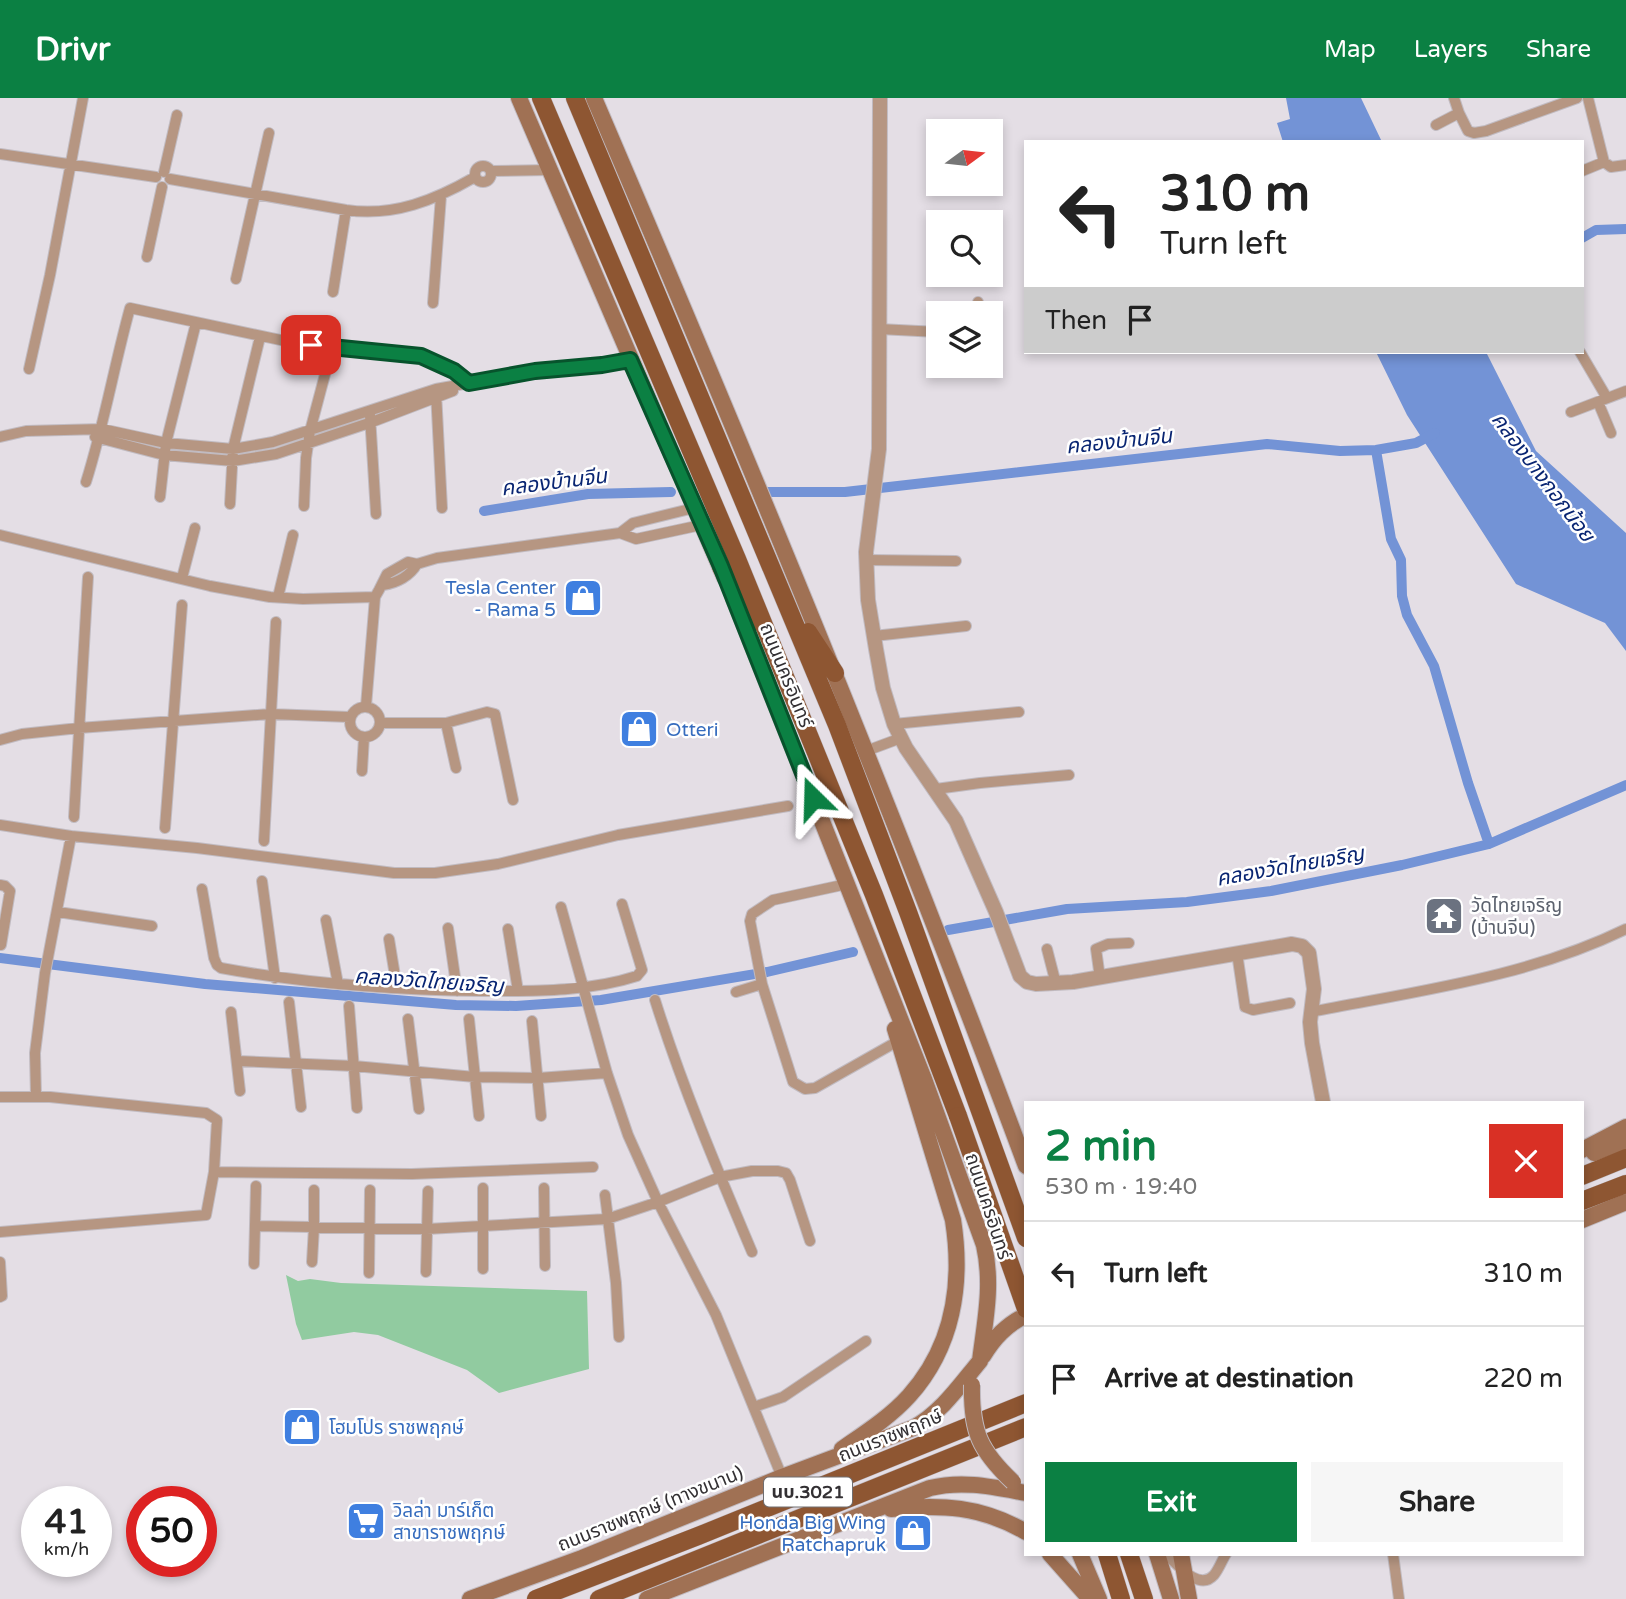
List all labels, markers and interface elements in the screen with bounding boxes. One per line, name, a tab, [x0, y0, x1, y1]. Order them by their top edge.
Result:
text: Drivr	[35, 30, 110, 69]
text: Map	[1324, 35, 1376, 64]
text: Layers	[1414, 35, 1488, 64]
text: Share	[1526, 35, 1591, 64]
north arrow	[926, 119, 1003, 196]
map controls	[926, 119, 1003, 378]
text: 310 m	[1160, 165, 1310, 224]
icon: left	[1045, 168, 1136, 259]
button: search	[926, 210, 1003, 287]
text: Turn left	[1160, 225, 1287, 263]
button: layers	[926, 301, 1003, 378]
icon: arrive	[1121, 301, 1159, 339]
text: Then	[1045, 305, 1107, 336]
pin	[281, 315, 341, 375]
icon: arrive	[292, 326, 330, 364]
water label: คลองบางกอกน้อย	[1486, 408, 1600, 548]
water label: คลองบ้านจีน	[1065, 423, 1174, 459]
water label: คลองบ้านจีน	[500, 463, 609, 501]
place label: Tesla Center - Rama 5	[445, 577, 557, 621]
shop icon: Tesla Center - Rama 5	[562, 577, 604, 619]
street label: ถนนนครอินทร์	[755, 620, 817, 732]
shop icon: Otteri	[618, 708, 660, 750]
place label: Otteri	[666, 719, 719, 741]
position arrow	[776, 761, 850, 835]
water label: คลองวัดไทยเจริญ	[1214, 841, 1368, 892]
temple icon: วัดไทยเจริญ (บ้านจีน)	[1423, 895, 1465, 937]
place label: วัดไทยเจริญ (บ้านจีน)	[1471, 895, 1562, 939]
water label: คลองวัดไทยเจริญ	[354, 964, 506, 999]
text: 2 min	[1045, 1121, 1157, 1172]
button: close	[1489, 1124, 1563, 1198]
street label: ถนนนครอินทร์	[960, 1150, 1016, 1263]
text: 530 m · 19:40	[1045, 1173, 1197, 1201]
icon: left	[1045, 1255, 1083, 1293]
text: Turn left	[1104, 1258, 1207, 1289]
text: 310 m	[1483, 1258, 1563, 1289]
icon: arrive	[1045, 1360, 1083, 1398]
text: Arrive at destination	[1104, 1363, 1354, 1394]
text: 220 m	[1483, 1363, 1563, 1394]
street label: ถนนราชพฤกษ์	[835, 1405, 946, 1467]
shop icon: โฮมโปร ราชพฤกษ์	[281, 1406, 323, 1448]
place label: โฮมโปร ราชพฤกษ์	[329, 1417, 464, 1439]
street label: ถนนราชพฤกษ์ (ทางขนาน)	[554, 1462, 746, 1556]
button: Exit	[1045, 1462, 1297, 1542]
button: Share	[1311, 1462, 1563, 1542]
road number: นบ.3021	[764, 1478, 852, 1506]
speed limit sign: 50	[126, 1486, 217, 1577]
place label: วิลล่า มาร์เก็ต สาขาราชพฤกษ์	[393, 1499, 505, 1544]
supermarket icon: วิลล่า มาร์เก็ต สาขาราชพฤกษ์	[345, 1500, 387, 1542]
text: 41	[45, 1501, 88, 1543]
place label: Honda Big Wing Ratchapruk	[739, 1512, 886, 1556]
shop icon: Honda Big Wing Ratchapruk	[892, 1512, 934, 1554]
text: km/h	[44, 1538, 89, 1560]

